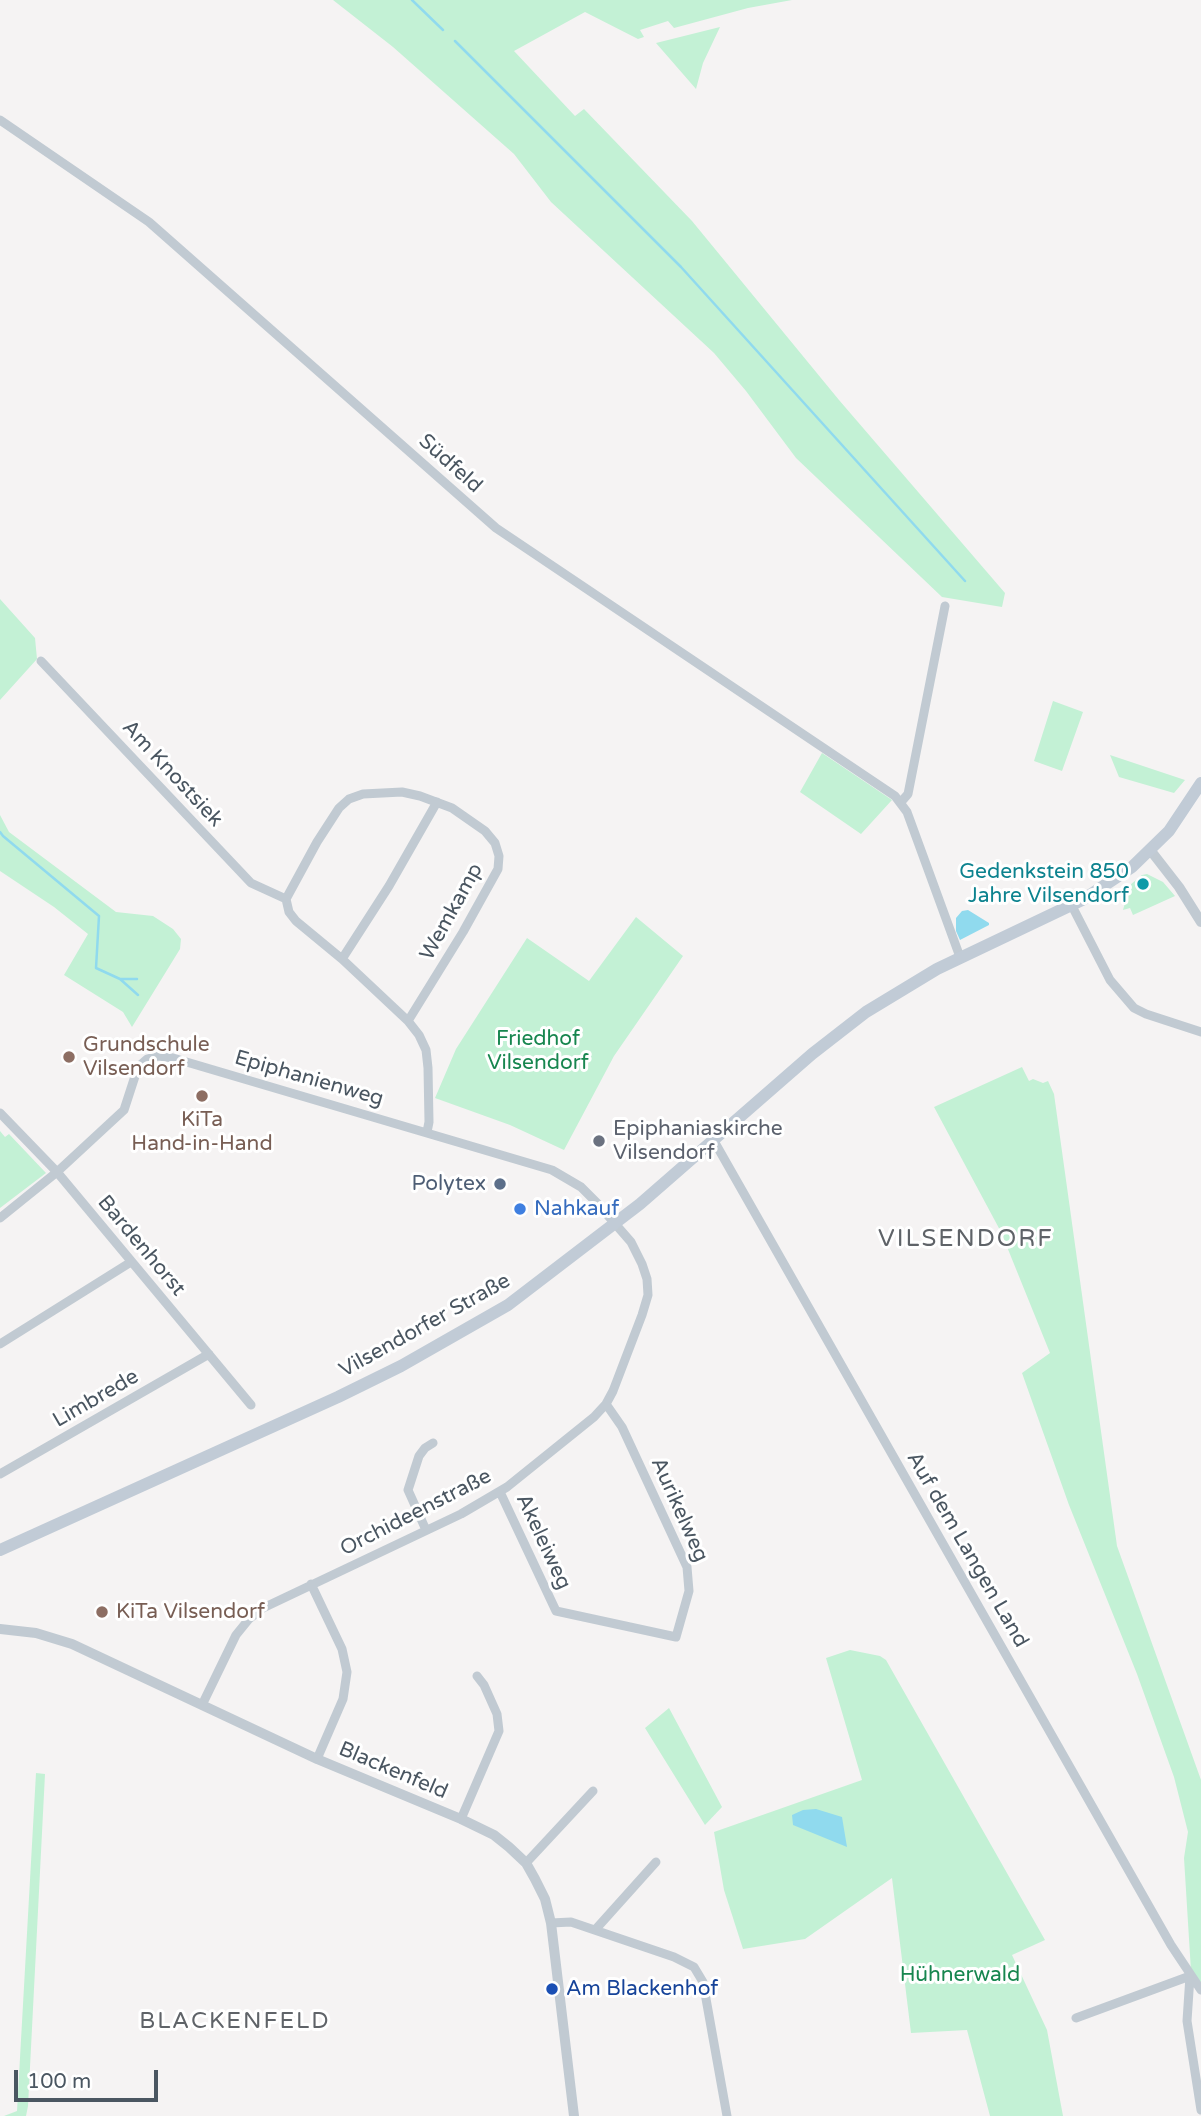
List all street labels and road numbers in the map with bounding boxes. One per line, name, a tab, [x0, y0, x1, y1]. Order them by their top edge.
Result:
street label: Südfeld	[413, 429, 487, 499]
street label: Am Knostsiek	[116, 715, 228, 833]
street label: Wemkamp	[415, 859, 489, 965]
street label: Epiphanienweg	[232, 1046, 386, 1112]
street label: Bardenhorst	[92, 1191, 190, 1301]
street label: Vilsendorfer Straße	[335, 1269, 515, 1383]
street label: Limbrede	[49, 1364, 143, 1434]
street label: Auf dem Langen Land	[901, 1448, 1033, 1652]
street label: Aurikelweg	[645, 1454, 713, 1566]
street label: Orchideenstraße	[336, 1464, 496, 1562]
street label: Akeleiweg	[510, 1490, 576, 1594]
street label: Blackenfeld	[335, 1737, 451, 1805]

